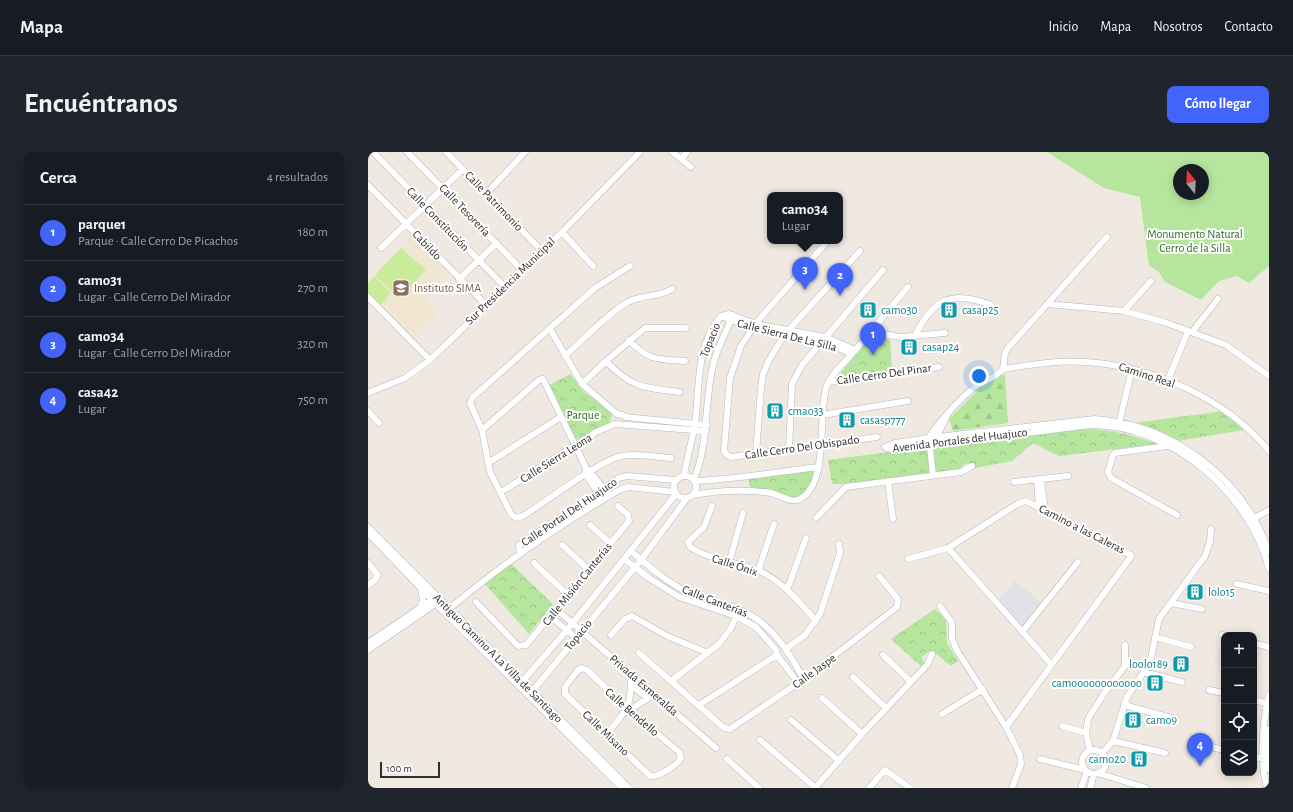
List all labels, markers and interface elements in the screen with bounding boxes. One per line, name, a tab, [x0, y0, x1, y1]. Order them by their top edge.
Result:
text: Mapa	[20, 18, 63, 37]
text: Inicio	[1048, 20, 1078, 34]
text: Mapa	[1100, 20, 1131, 34]
text: Nosotros	[1153, 20, 1203, 34]
text: Contacto	[1225, 20, 1273, 34]
button: Cómo llegar	[1167, 86, 1269, 123]
text: Encuéntranos	[24, 90, 178, 118]
north arrow	[1173, 164, 1209, 200]
text: Cerca	[40, 169, 77, 186]
street label: Calle Patrimonio	[463, 169, 525, 233]
text: 4 resultados	[267, 171, 328, 184]
street label: Calle Tesorería	[437, 181, 493, 239]
street label: Calle Constitución	[405, 185, 471, 253]
popup	[767, 192, 843, 244]
text: camo34	[782, 202, 828, 217]
text: parque1	[78, 217, 126, 232]
text: Lugar	[782, 220, 810, 233]
text: 1	[51, 226, 55, 239]
text: 180 m	[298, 226, 328, 239]
street label: Cabildo	[410, 228, 444, 262]
park label: Monumento Natural Cerro de la Silla	[1147, 228, 1243, 254]
text: Parque · Calle Cerro De Picachos	[78, 235, 238, 248]
street label: Sur Presidencia Municipal	[463, 235, 557, 327]
pin: 3	[792, 257, 818, 290]
pin: 2	[827, 263, 853, 296]
text: camo31	[78, 273, 122, 288]
school or university icon: Instituto SIMA	[391, 278, 411, 298]
text: 2	[50, 282, 56, 295]
text: 270 m	[297, 282, 328, 295]
place label: Instituto SIMA	[414, 282, 481, 294]
text: Lugar · Calle Cerro Del Mirador	[78, 291, 231, 304]
building icon: camo30	[858, 300, 878, 320]
building icon: casap25	[939, 300, 959, 320]
place label: camo30	[881, 304, 918, 316]
place label: casap25	[962, 304, 999, 316]
street label: Calle Sierra De La Silla	[736, 317, 839, 353]
street label: Topacio	[698, 321, 722, 359]
pin: 1	[860, 322, 886, 355]
text: camo34	[78, 329, 124, 344]
building icon: casap24	[899, 337, 919, 357]
text: 3	[50, 338, 56, 351]
text: 320 m	[297, 338, 328, 351]
place label: casap24	[922, 341, 960, 353]
text: Lugar · Calle Cerro Del Mirador	[78, 347, 231, 360]
street label: Camino Real	[1117, 360, 1177, 390]
street label: Calle Cerro Del Pinar	[836, 361, 932, 387]
your location	[969, 366, 989, 386]
text: casa42	[78, 385, 118, 400]
text: 4	[50, 394, 56, 407]
text: 750 m	[298, 394, 328, 407]
building icon: cmao33	[765, 401, 785, 421]
text: Lugar	[78, 403, 106, 416]
place label: cmao33	[788, 405, 823, 417]
park label: Parque	[567, 409, 599, 421]
building icon: casasp777	[837, 410, 857, 430]
place label: casasp777	[860, 414, 906, 426]
street label: Avenida Portales del Huajuco	[892, 426, 1028, 455]
street label: Calle Sierra Leona	[518, 431, 594, 485]
street label: Calle Cerro Del Obispado	[744, 433, 860, 461]
street label: Calle Portal Del Huajuco	[519, 475, 620, 549]
street label: Camino a las Caleras	[1037, 502, 1127, 556]
street label: Calle Misión Canterías	[540, 540, 614, 628]
street label: Calle Ónix	[711, 551, 760, 578]
building icon: lolo15	[1185, 582, 1205, 602]
street label: Calle Canterías	[681, 583, 749, 619]
place label: lolo15	[1208, 586, 1235, 598]
street label: Antiguo Camino A La Villa de Santiago	[431, 591, 565, 725]
street label: Topacio	[562, 617, 594, 653]
map controls	[1221, 632, 1257, 776]
button: +	[1221, 632, 1257, 668]
street label: Calle Jaspe	[790, 651, 838, 691]
street label: Privada Esmeralda	[607, 652, 681, 718]
building icon: loolo189	[1171, 654, 1191, 674]
place label: loolo189	[1129, 658, 1168, 670]
button: −	[1221, 668, 1257, 704]
building icon: camoooooooooooo	[1145, 673, 1165, 693]
place label: camoooooooooooo	[1052, 677, 1142, 689]
street label: Calle Bendello	[603, 686, 661, 739]
button: locate	[1221, 704, 1257, 740]
street label: Calle Misano	[580, 708, 632, 758]
building icon: camo9	[1123, 710, 1143, 730]
place label: camo9	[1146, 714, 1177, 726]
pin: 4	[1187, 733, 1213, 766]
button: layers	[1221, 740, 1257, 776]
building icon: camo20	[1129, 749, 1149, 769]
place label: camo20	[1089, 753, 1126, 765]
scale bar	[380, 760, 440, 779]
text: 100 m	[386, 763, 412, 774]

